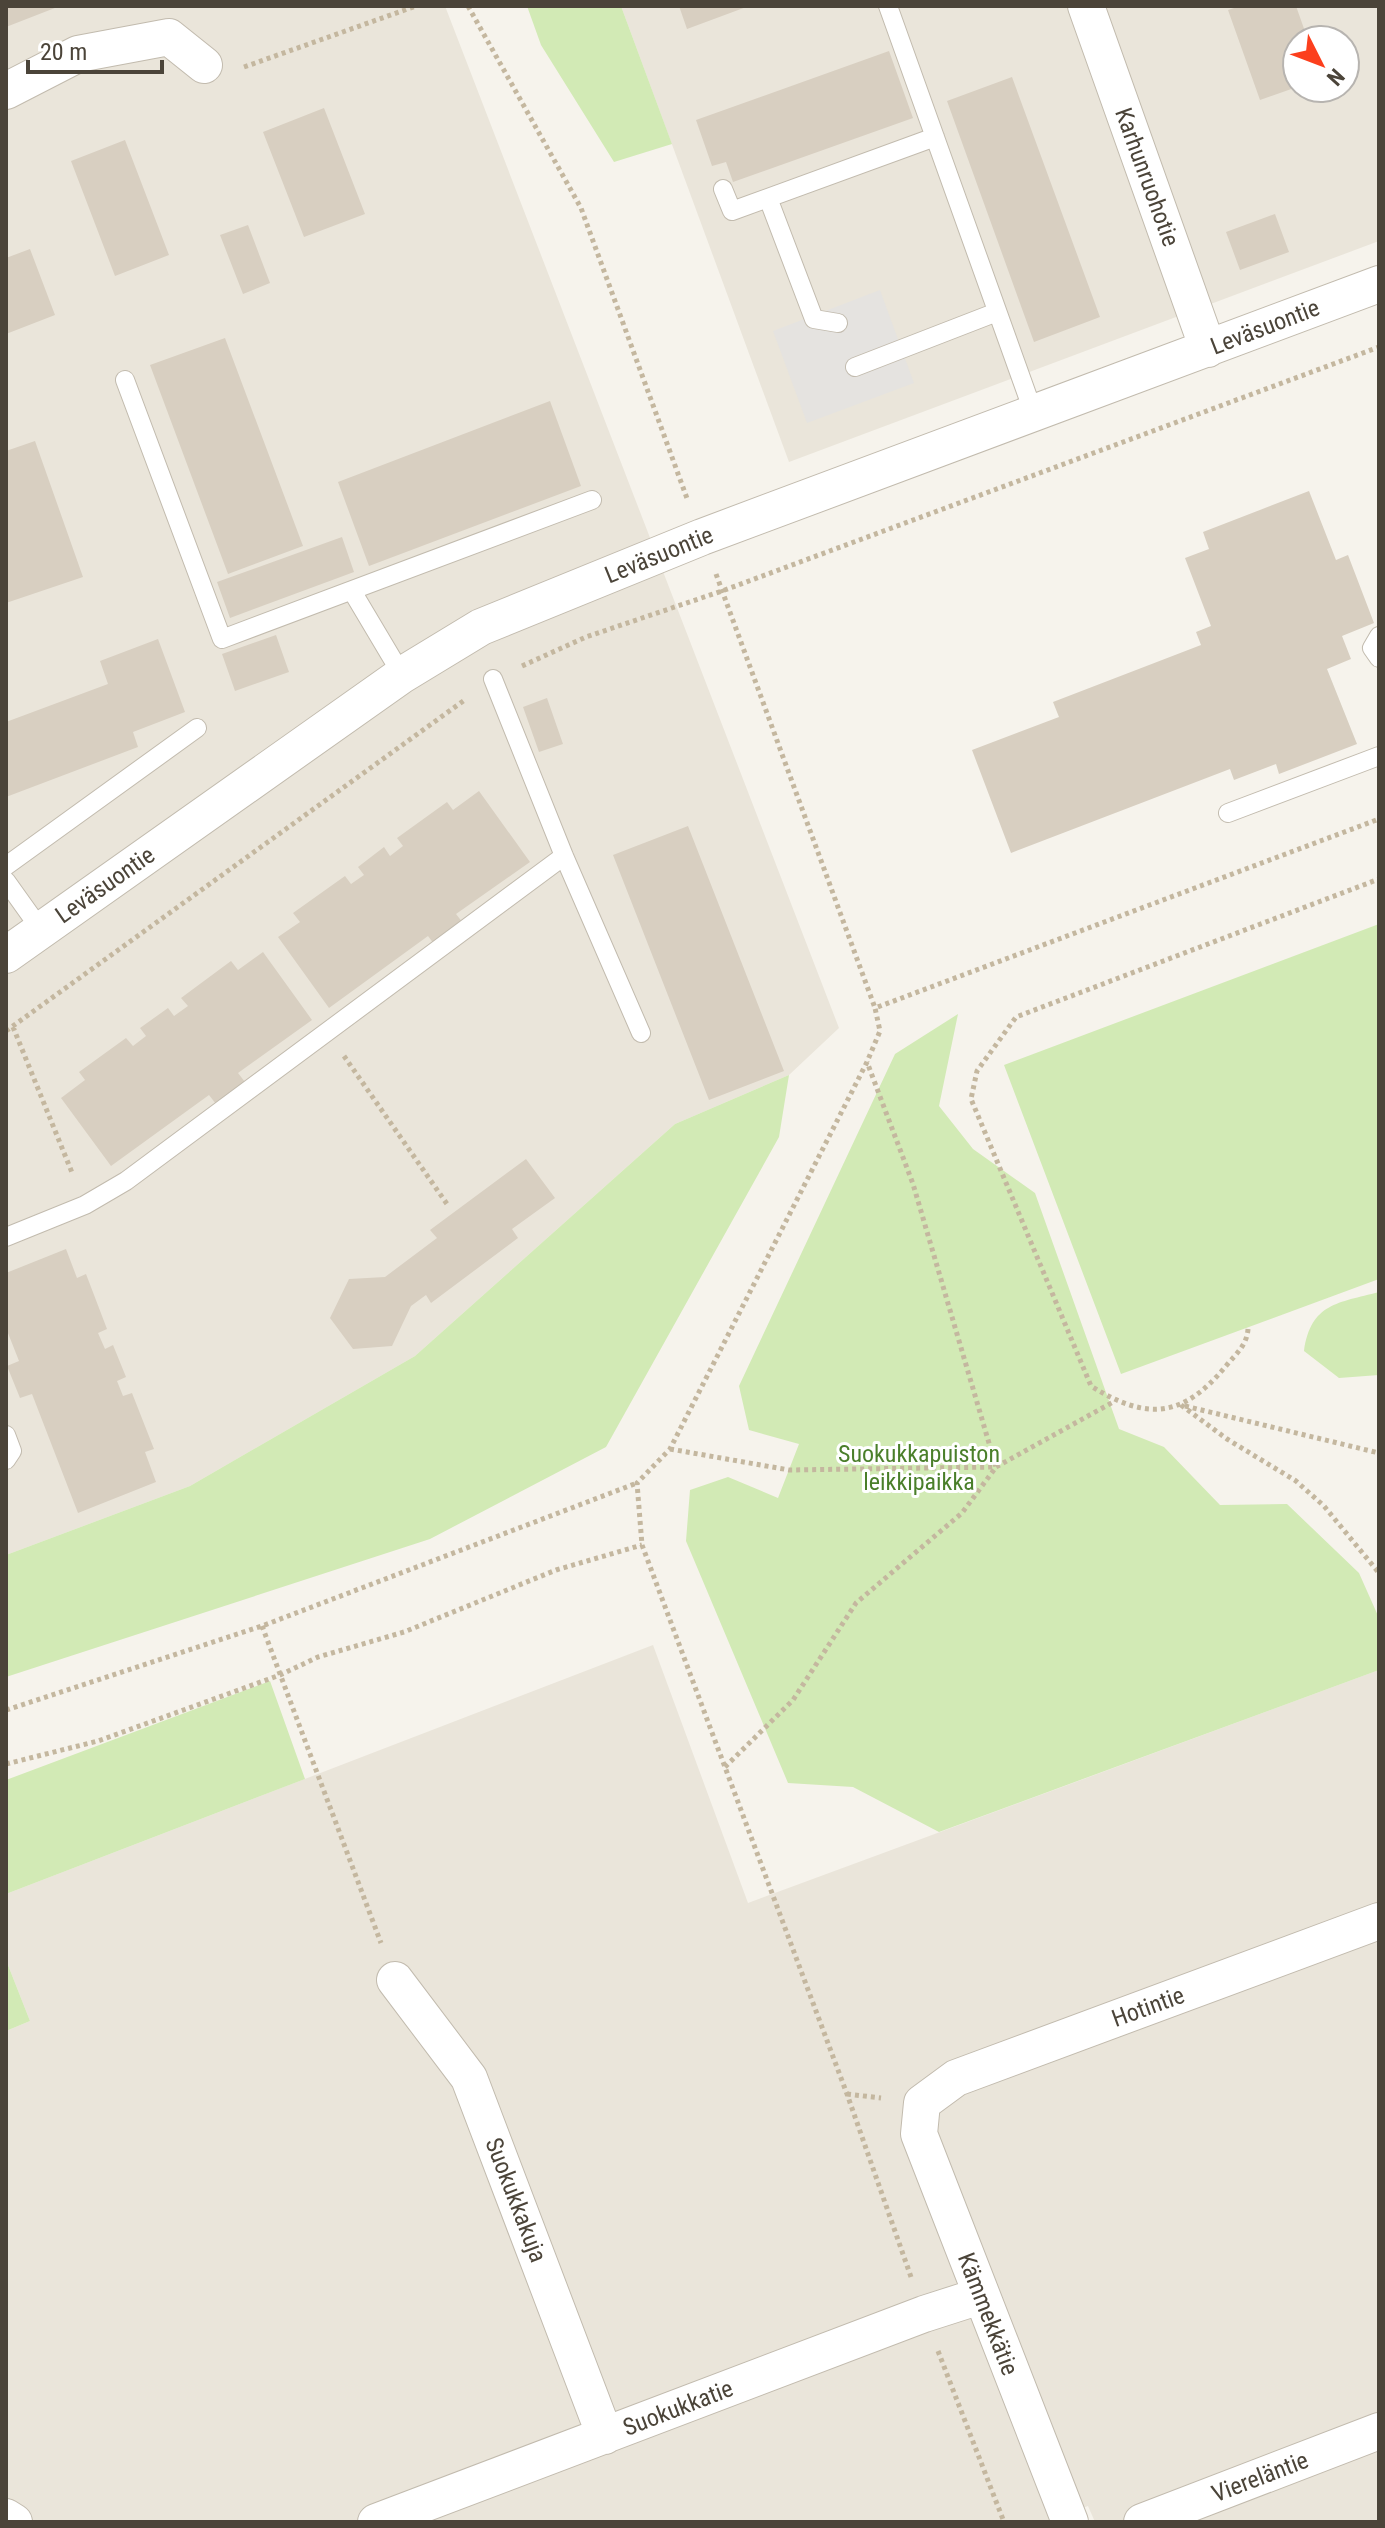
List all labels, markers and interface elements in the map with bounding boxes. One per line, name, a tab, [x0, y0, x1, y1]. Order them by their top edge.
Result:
scale bar	[28, 24, 162, 74]
north arrow	[1281, 24, 1361, 104]
text: 20 m	[40, 38, 87, 66]
text: N	[1322, 64, 1349, 90]
street label: Karhunruohotie	[1109, 104, 1185, 250]
street label: Leväsuontie	[1207, 293, 1323, 361]
street label: Leväsuontie	[601, 521, 717, 589]
street label: Leväsuontie	[50, 841, 160, 929]
park label: Suokukkapuiston leikkipaikka	[838, 1440, 1000, 1496]
street label: Hotintie	[1108, 1981, 1188, 2033]
street label: Suokukkakuja	[479, 2134, 553, 2266]
street label: Kämmekkätie	[952, 2249, 1024, 2379]
street label: Suokukkatie	[619, 2374, 737, 2442]
street label: Viereläntie	[1208, 2446, 1312, 2508]

